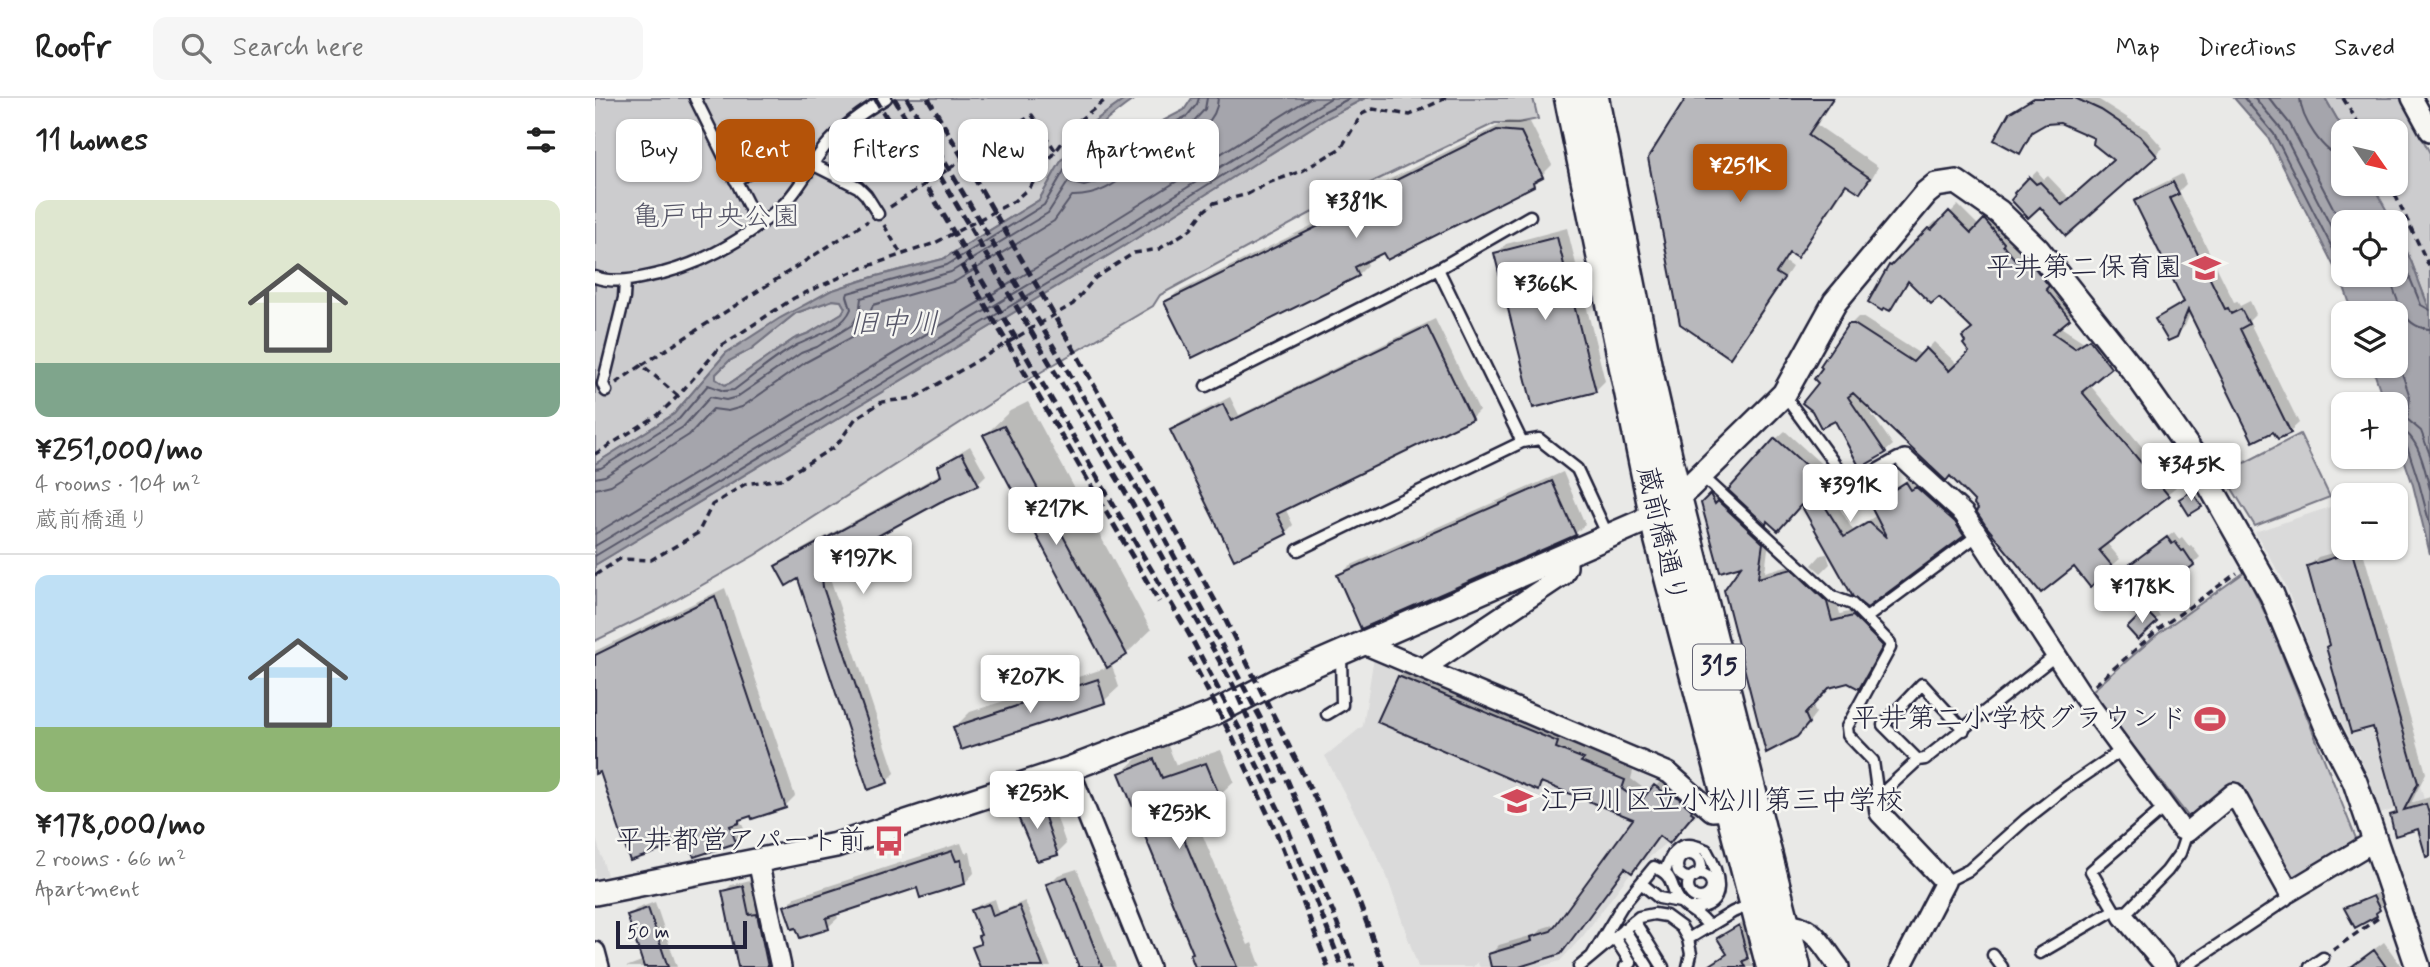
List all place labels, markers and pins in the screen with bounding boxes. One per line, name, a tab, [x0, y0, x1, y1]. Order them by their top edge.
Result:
pin: ¥251K	[1691, 144, 1789, 204]
pin: ¥381K	[1307, 180, 1405, 240]
place label: 平井第二保育園	[1986, 250, 2182, 287]
school or university icon: 平井第二保育園	[2188, 251, 2222, 285]
pin: ¥366K	[1496, 262, 1594, 322]
pin: ¥345K	[2142, 444, 2240, 503]
pin: ¥391K	[1801, 464, 1899, 524]
pin: ¥217K	[1007, 488, 1105, 547]
pin: ¥197K	[814, 536, 912, 596]
pin: ¥178K	[2093, 566, 2191, 625]
pin: ¥207K	[981, 656, 1079, 715]
place label: 平井第二小学校グラウンド	[1851, 701, 2187, 738]
sports icon: 平井第二小学校グラウンド	[2193, 702, 2227, 736]
pin: ¥253K	[988, 772, 1086, 831]
place label: 江戸川区立小松川第三中学校	[1540, 783, 1904, 820]
school or university icon: 江戸川区立小松川第三中学校	[1500, 784, 1534, 818]
pin: ¥253K	[1130, 792, 1228, 851]
place label: 平井都営アパート前	[616, 823, 866, 860]
bus stop icon: 平井都営アパート前	[872, 824, 906, 858]

